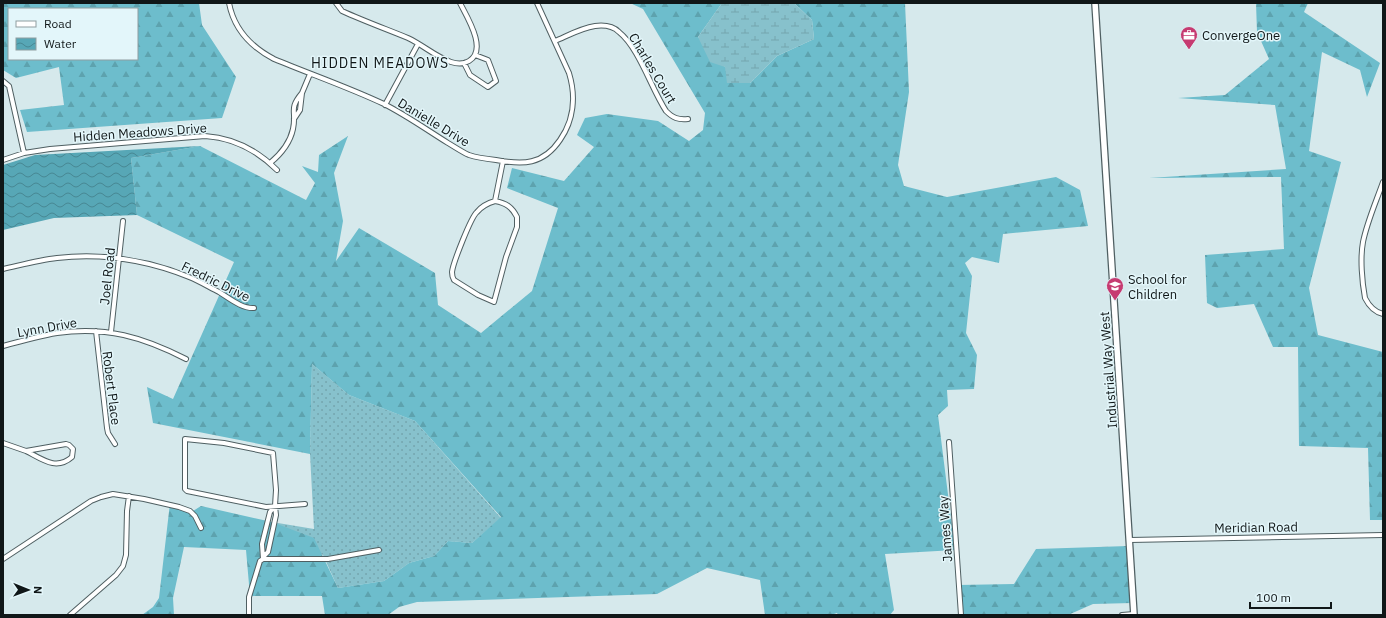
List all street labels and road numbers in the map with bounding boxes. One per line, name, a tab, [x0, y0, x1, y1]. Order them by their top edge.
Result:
street label: Charles Court	[625, 30, 680, 107]
street label: Danielle Drive	[395, 94, 473, 151]
street label: Hidden Meadows Drive	[73, 119, 207, 146]
street label: Joel Road	[96, 247, 119, 306]
street label: Fredric Drive	[179, 258, 253, 305]
street label: Industrial Way West	[1096, 311, 1121, 429]
street label: Lynn Drive	[16, 314, 78, 341]
street label: Robert Place	[99, 350, 124, 426]
street label: James Way	[935, 495, 956, 563]
street label: Meridian Road	[1214, 518, 1298, 537]

